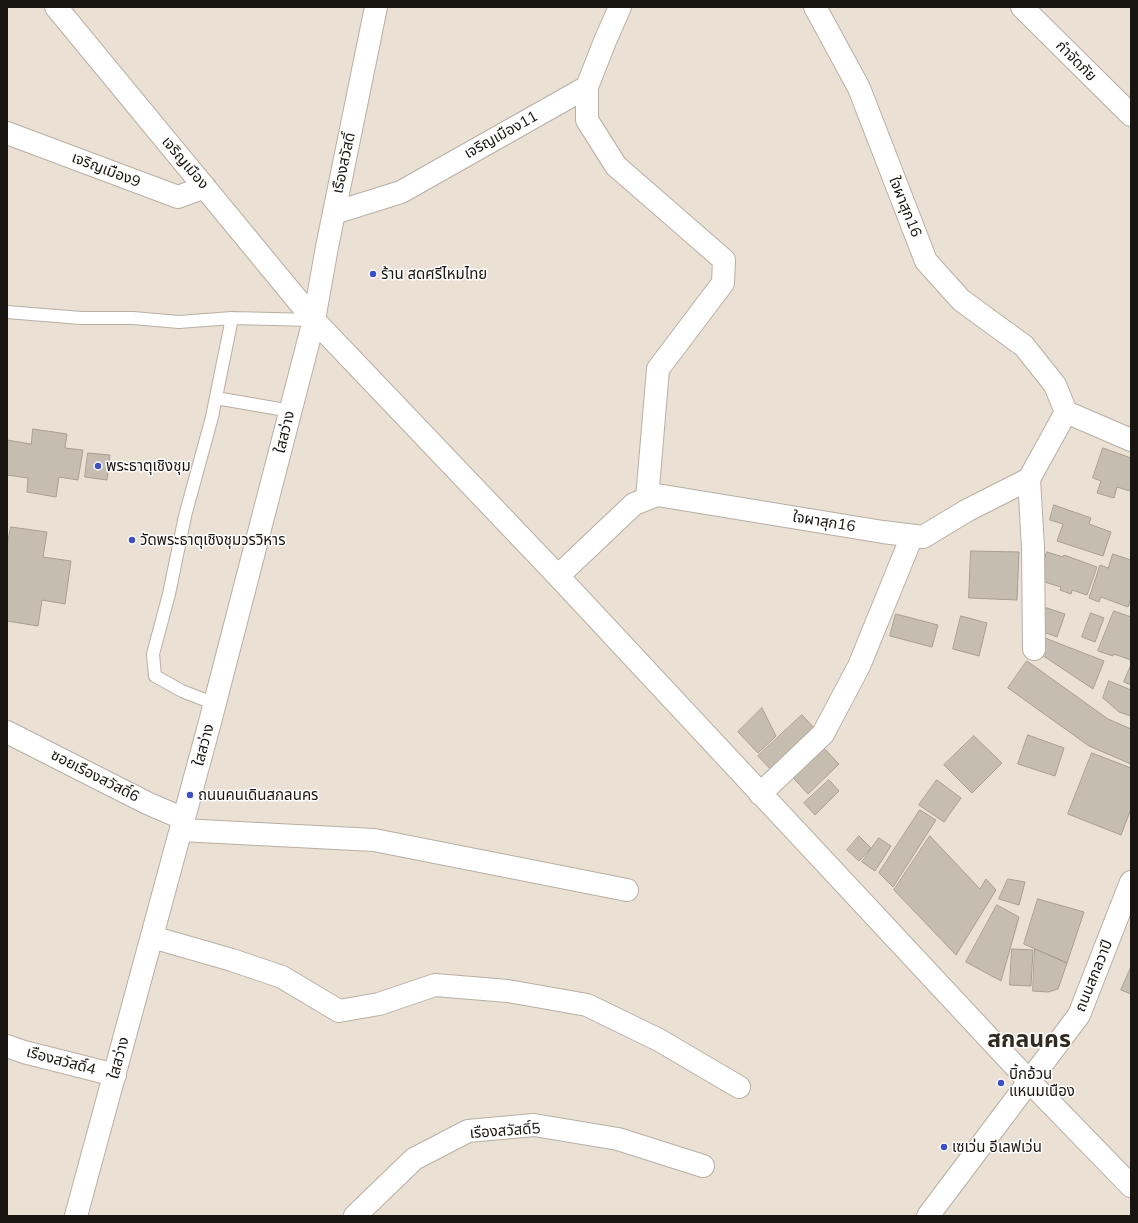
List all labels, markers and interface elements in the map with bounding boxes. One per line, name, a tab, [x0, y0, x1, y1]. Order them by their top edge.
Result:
street label: กำจัดภัย	[1052, 37, 1100, 85]
street label: เจริญเมือง11	[461, 107, 541, 163]
street label: เรืองสวัสดิ์	[329, 131, 359, 195]
street label: เจริญเมือง	[158, 133, 212, 193]
street label: เจริญเมือง9	[69, 149, 143, 191]
street label: ใจผาสุก16	[885, 174, 925, 240]
place label: ร้าน สดศรีไหมไทย	[381, 265, 487, 283]
marker: ร้าน สดศรีไหมไทย	[368, 269, 378, 279]
street label: ใสสว่าง	[271, 409, 299, 455]
place label: พระธาตุเชิงชุม	[106, 457, 191, 475]
marker: พระธาตุเชิงชุม	[93, 461, 103, 471]
street label: ใจผาสุก16	[791, 508, 857, 536]
place label: วัดพระธาตุเชิงชุมวรวิหาร	[140, 531, 286, 549]
marker: วัดพระธาตุเชิงชุมวรวิหาร	[127, 535, 137, 545]
street label: ใสสว่าง	[190, 722, 218, 768]
street label: ซอยเรืองสวัสดิ์6	[48, 746, 142, 806]
place label: ถนนคนเดินสกลนคร	[198, 786, 318, 804]
marker: ถนนคนเดินสกลนคร	[185, 790, 195, 800]
street label: ถนนสกลวาปี	[1071, 937, 1117, 1015]
district label: สกลนคร	[987, 1026, 1071, 1054]
street label: ใสสว่าง	[105, 1035, 133, 1081]
street label: เรืองสวัสดิ์4	[24, 1043, 98, 1079]
place label: บิ้กอ้วน แหนมเนือง	[1009, 1065, 1075, 1100]
marker: บิ้กอ้วน แหนมเนือง	[996, 1078, 1006, 1088]
street label: เรืองสวัสดิ์5	[469, 1120, 541, 1142]
place label: เซเว่น อีเลฟเว่น	[952, 1138, 1042, 1156]
marker: เซเว่น อีเลฟเว่น	[939, 1142, 949, 1152]

